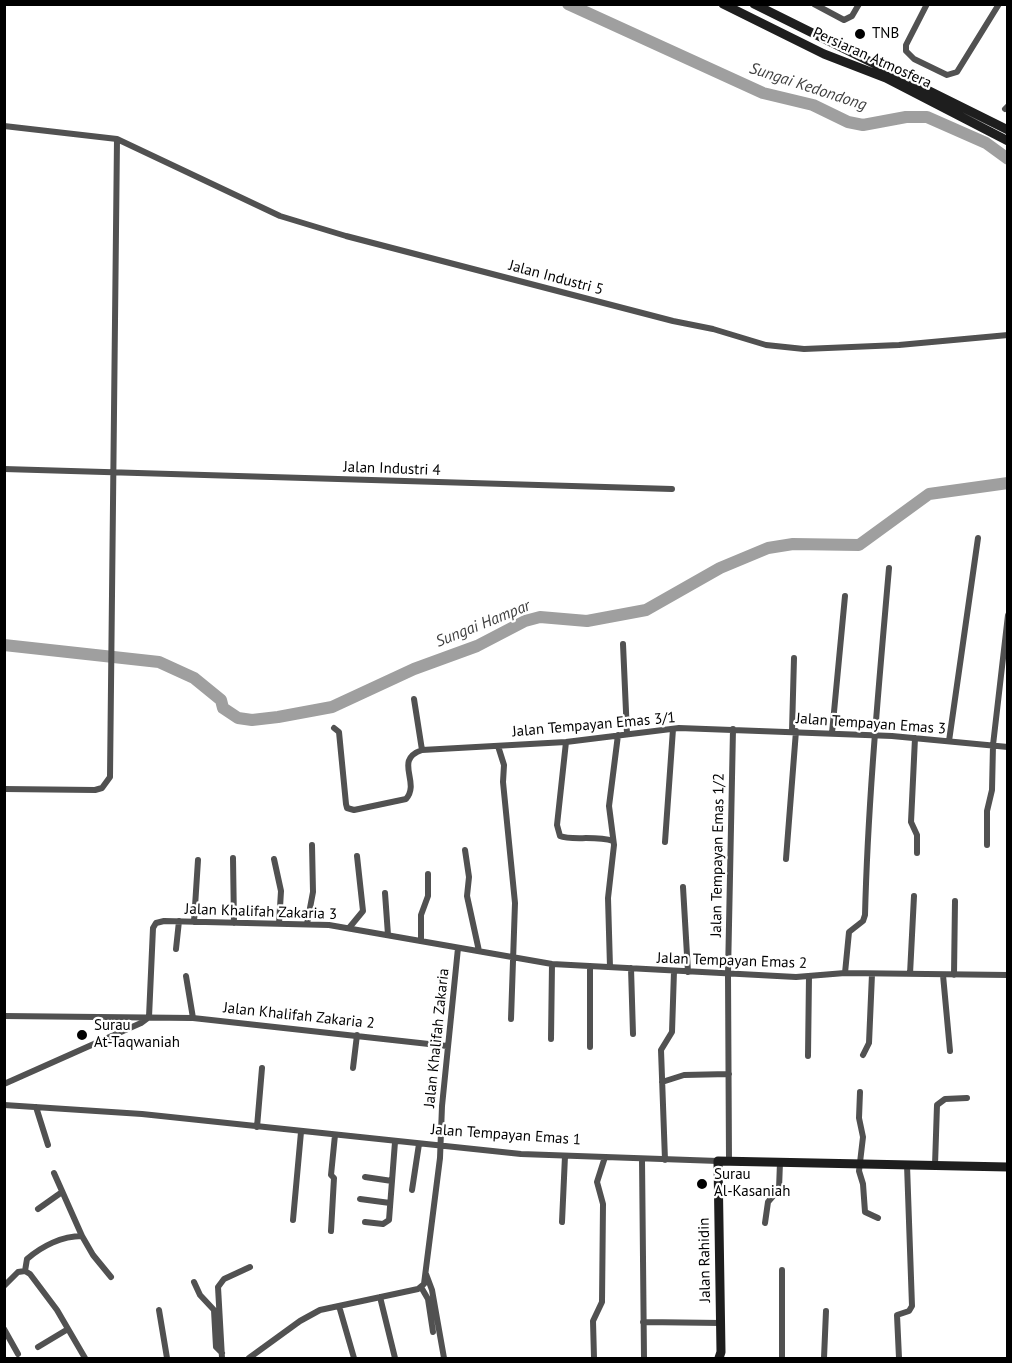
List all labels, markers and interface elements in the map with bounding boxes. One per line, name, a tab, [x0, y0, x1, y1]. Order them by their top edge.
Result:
street label: Persiaran Atmosfera	[810, 24, 934, 92]
place label: TNB	[872, 25, 899, 43]
marker: TNB	[853, 27, 867, 41]
water label: Sungai Kedondong	[747, 59, 869, 115]
street label: Jalan Industri 5	[507, 257, 605, 299]
street label: Jalan Industri 4	[343, 458, 441, 480]
water label: Sungai Hampar	[433, 596, 533, 652]
street label: Jalan Tempayan Emas 3/1	[512, 709, 676, 741]
street label: Jalan Tempayan Emas 3	[795, 710, 947, 738]
street label: Jalan Tempayan Emas 1/2	[708, 773, 728, 937]
street label: Jalan Khalifah Zakaria 3	[185, 900, 337, 924]
street label: Jalan Tempayan Emas 2	[657, 949, 807, 973]
street label: Jalan Khalifah Zakaria	[421, 967, 453, 1109]
street label: Jalan Khalifah Zakaria 2	[222, 999, 376, 1033]
place label: Surau At-Taqwaniah	[94, 1017, 180, 1052]
marker: Surau At-Taqwaniah	[75, 1028, 89, 1042]
street label: Jalan Tempayan Emas 1	[430, 1121, 582, 1149]
place label: Surau Al-Kasaniah	[714, 1166, 790, 1201]
marker: Surau Al-Kasaniah	[695, 1177, 709, 1191]
street label: Jalan Rahidin	[695, 1218, 715, 1302]

